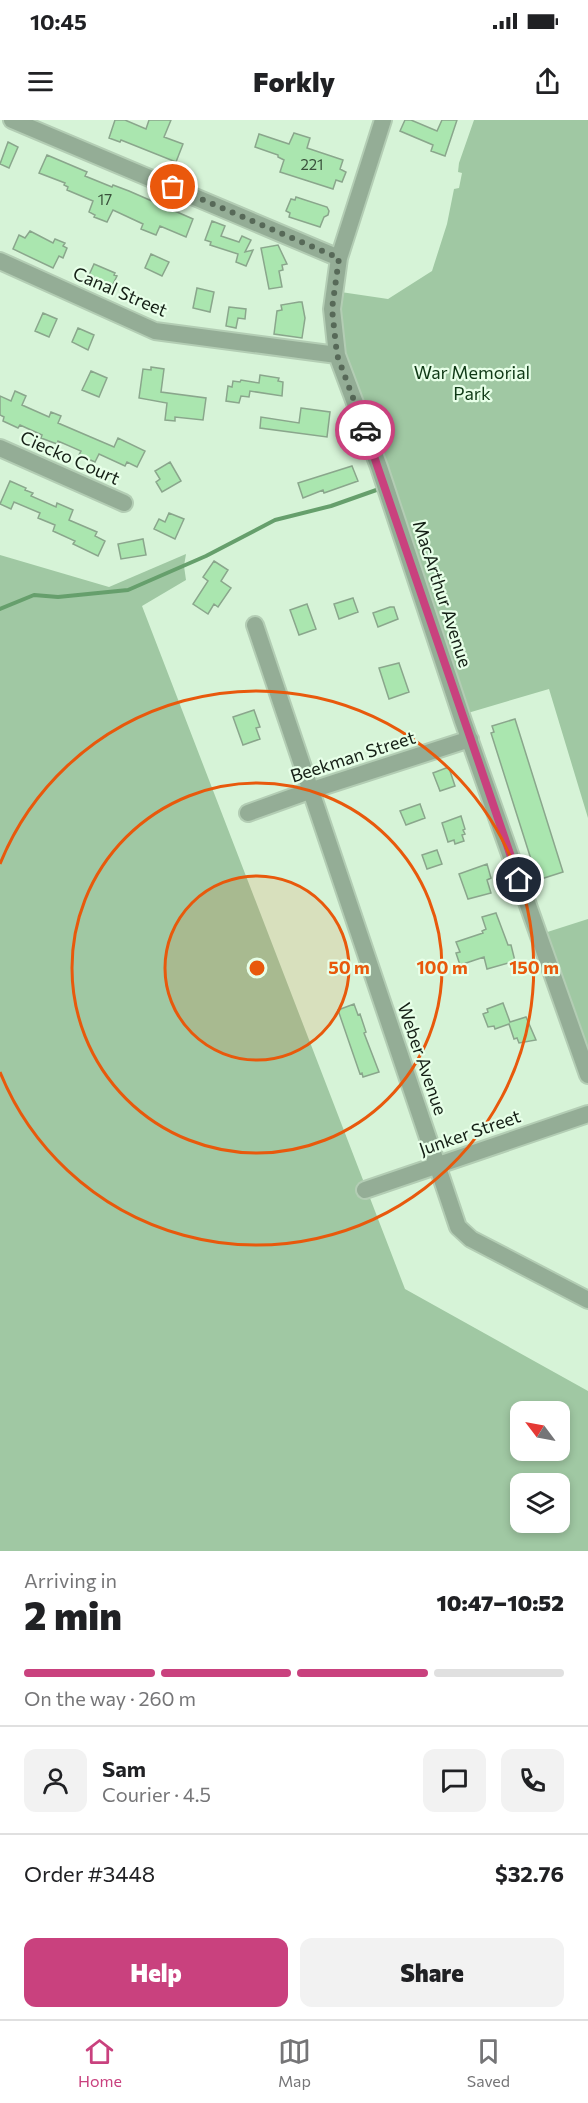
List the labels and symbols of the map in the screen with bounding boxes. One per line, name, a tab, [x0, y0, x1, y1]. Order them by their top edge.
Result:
house number: 221	[300, 155, 324, 173]
pin	[147, 161, 198, 212]
house number: 17	[98, 190, 112, 208]
street label: Canal Street	[70, 261, 171, 321]
park label: War Memorial Park	[414, 361, 530, 404]
courier	[335, 400, 395, 460]
street label: Ciecko Court	[17, 425, 124, 489]
street label: MacArthur Avenue	[409, 517, 477, 670]
street label: Beekman Street	[287, 725, 418, 787]
pin	[493, 854, 544, 905]
text: 50 m	[328, 956, 370, 978]
text: 100 m	[416, 956, 468, 978]
text: 150 m	[509, 956, 559, 978]
centre of rings	[247, 958, 267, 978]
street label: Weber Avenue	[393, 1000, 452, 1118]
street label: Junker Street	[416, 1104, 523, 1160]
north arrow	[510, 1401, 570, 1461]

